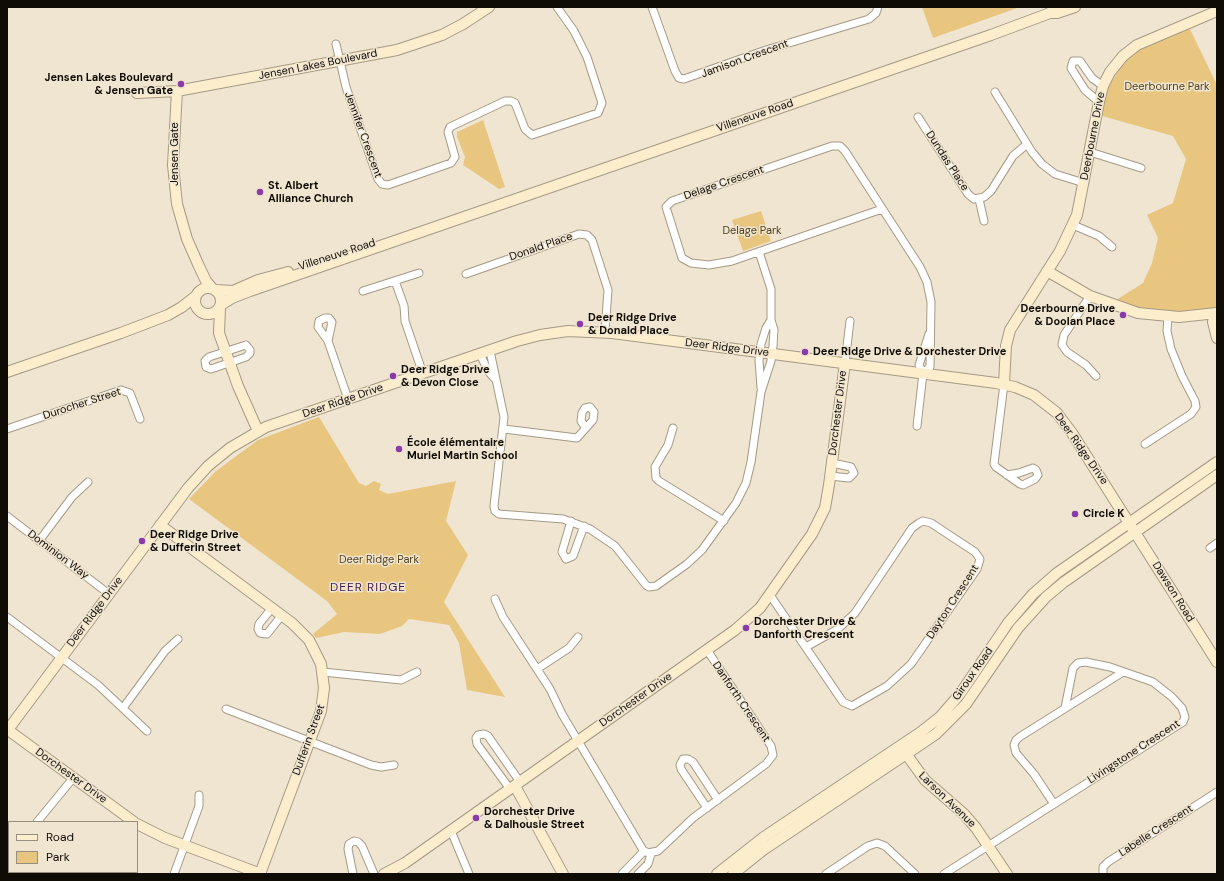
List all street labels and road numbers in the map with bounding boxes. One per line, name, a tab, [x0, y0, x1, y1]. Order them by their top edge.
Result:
street label: Jamison Crescent	[700, 37, 790, 81]
street label: Jensen Lakes Boulevard	[257, 47, 379, 83]
street label: Jennifer Crescent	[341, 90, 385, 180]
street label: Deerbourne Drive	[1078, 91, 1108, 181]
street label: Villeneuve Road	[715, 97, 795, 135]
street label: Jensen Gate	[168, 122, 182, 186]
street label: Dundas Place	[923, 129, 971, 193]
street label: Delage Crescent	[682, 163, 766, 203]
street label: Donald Place	[508, 230, 574, 264]
street label: Villeneuve Road	[297, 236, 377, 274]
street label: Deer Ridge Drive	[684, 336, 770, 360]
street label: Dorchester Drive	[826, 370, 850, 456]
street label: Deer Ridge Drive	[301, 381, 385, 421]
street label: Durocher Street	[41, 385, 123, 423]
street label: Deer Ridge Drive	[1051, 411, 1111, 487]
street label: Dominion Way	[25, 528, 91, 582]
street label: Dawson Road	[1149, 559, 1197, 625]
street label: Dayton Crescent	[924, 562, 982, 642]
street label: Deer Ridge Drive	[64, 574, 126, 650]
street label: Giroux Road	[950, 645, 996, 703]
street label: Danforth Crescent	[709, 659, 773, 745]
street label: Dorchester Drive	[597, 670, 675, 730]
street label: Dufferin Street	[290, 703, 328, 777]
street label: Livingstone Crescent	[1085, 717, 1183, 787]
street label: Dorchester Drive	[33, 746, 109, 806]
street label: Larson Avenue	[916, 769, 978, 831]
street label: Labelle Crescent	[1116, 802, 1196, 860]

